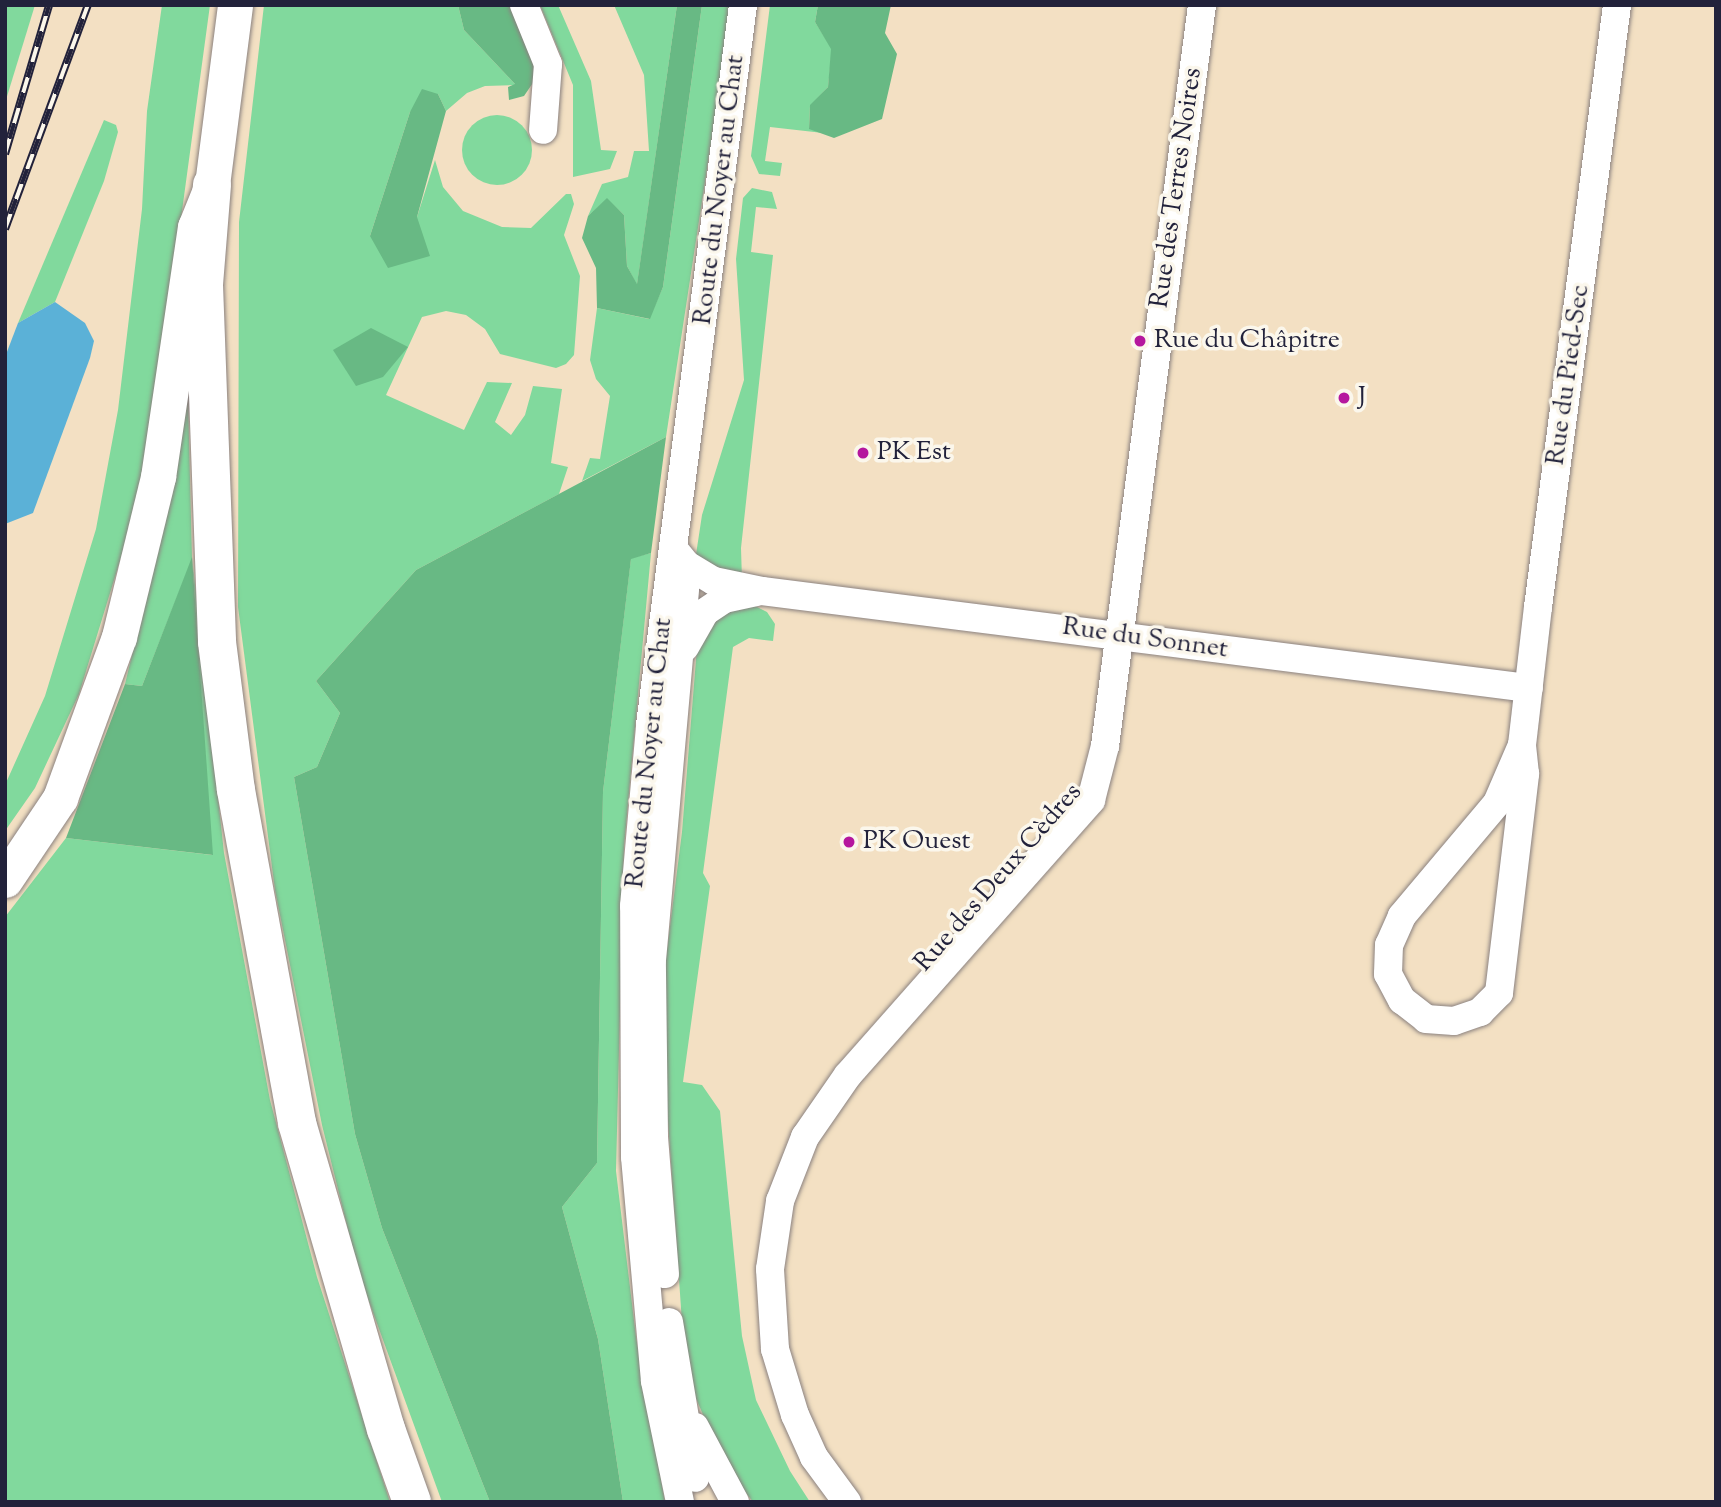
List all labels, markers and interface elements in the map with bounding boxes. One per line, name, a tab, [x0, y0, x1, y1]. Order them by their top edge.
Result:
street label: Route du Noyer au Chat	[688, 53, 752, 327]
street label: Rue des Terres Noires	[1145, 66, 1209, 310]
street label: Rue du Pied-Sec	[1541, 283, 1597, 467]
place label: Rue du Châpitre	[1154, 325, 1340, 357]
marker: Rue du Châpitre	[1132, 333, 1148, 349]
place label: J	[1358, 382, 1366, 414]
marker: J	[1336, 390, 1352, 406]
place label: PK Est	[877, 437, 951, 469]
marker: PK Est	[855, 445, 871, 461]
street label: Rue du Sonnet	[1060, 612, 1230, 666]
street label: Route du Noyer au Chat	[620, 616, 680, 890]
street label: Rue des Deux Cèdres	[909, 778, 1089, 978]
place label: PK Ouest	[863, 826, 970, 858]
marker: PK Ouest	[841, 834, 857, 850]

